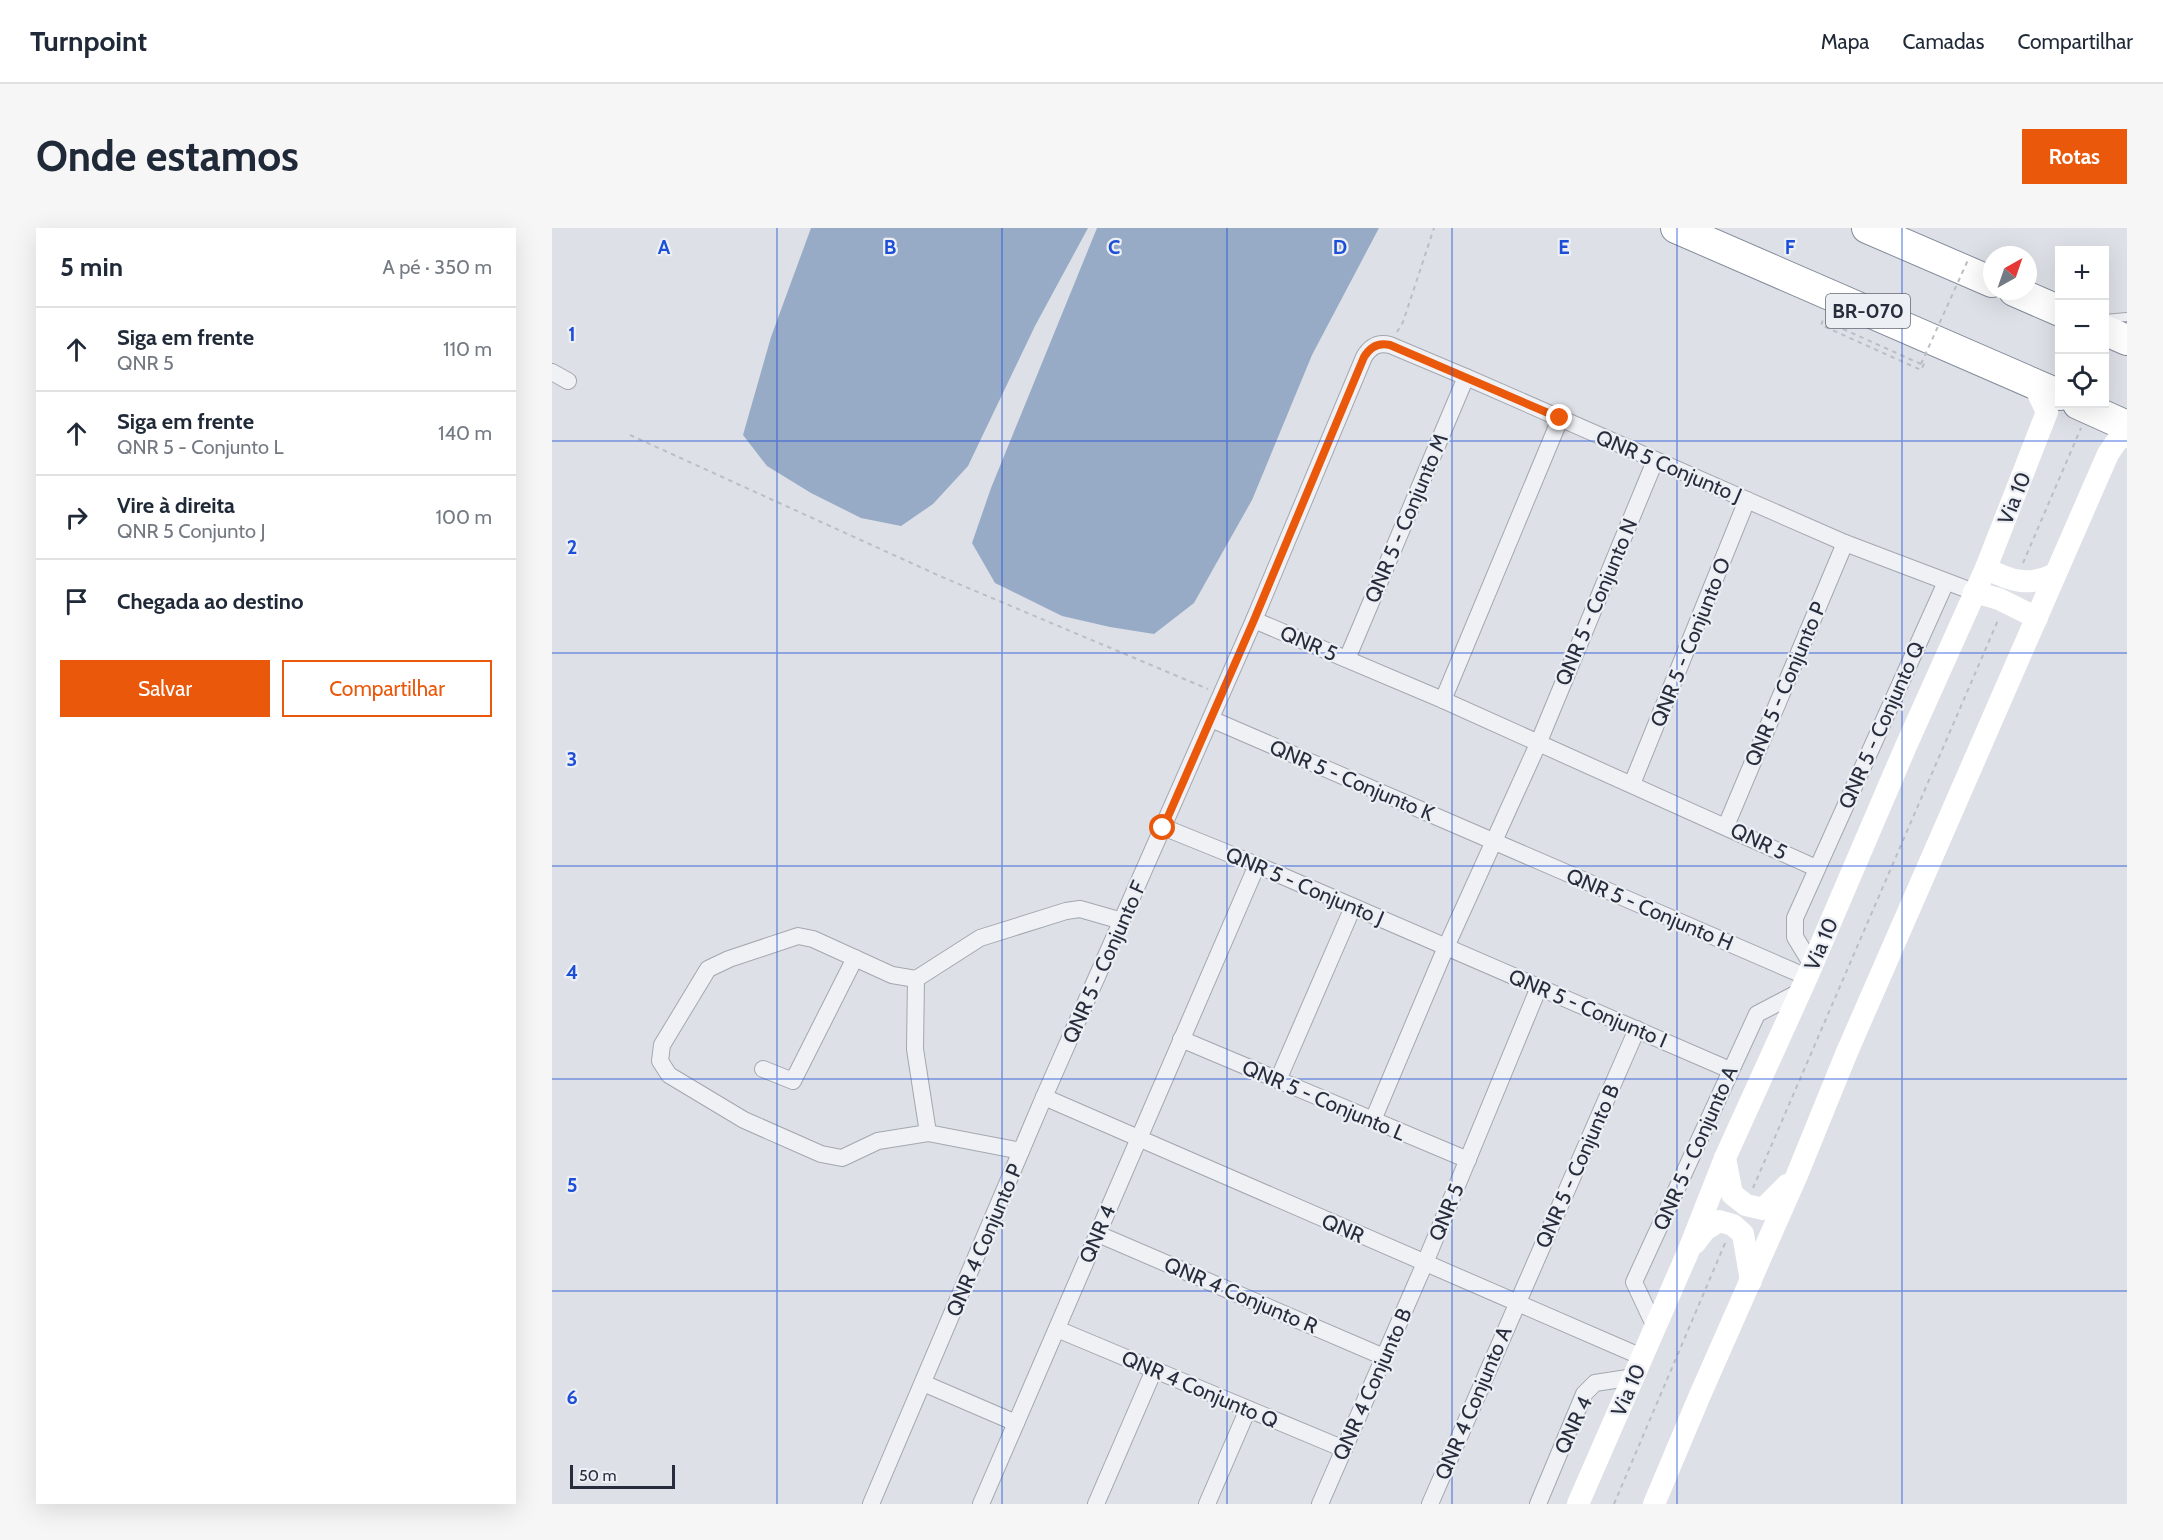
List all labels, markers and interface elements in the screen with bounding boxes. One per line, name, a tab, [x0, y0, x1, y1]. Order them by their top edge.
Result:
text: Turnpoint	[30, 24, 147, 58]
text: Mapa	[1821, 29, 1869, 54]
text: Camadas	[1902, 29, 1984, 54]
text: Compartilhar	[2017, 29, 2133, 54]
button: Rotas	[2022, 129, 2127, 184]
text: Onde estamos	[36, 130, 299, 182]
text: A	[658, 235, 671, 259]
text: B	[884, 235, 896, 259]
text: C	[1108, 235, 1120, 259]
text: D	[1333, 235, 1347, 259]
text: E	[1558, 235, 1570, 259]
text: F	[1785, 235, 1796, 259]
north arrow	[1983, 246, 2037, 300]
map controls	[2055, 246, 2109, 408]
button: +	[2055, 246, 2109, 300]
text: 5 min	[60, 251, 123, 283]
text: A pé · 350 m	[382, 255, 492, 279]
road number: BR-070	[1826, 294, 1910, 328]
button: −	[2055, 300, 2109, 354]
text: 1	[568, 322, 576, 346]
text: Siga em frente	[117, 324, 254, 351]
icon: ahead	[60, 333, 93, 366]
text: 110 m	[443, 337, 492, 361]
text: QNR 5	[117, 351, 174, 375]
button: locate	[2055, 354, 2109, 408]
route end	[1546, 404, 1572, 430]
text: Siga em frente	[117, 408, 254, 435]
icon: ahead	[60, 417, 93, 450]
text: 140 m	[438, 421, 492, 445]
street label: QNR 5 Conjunto J	[1592, 424, 1746, 509]
street label: QNR 5 - Conjunto M	[1359, 430, 1454, 607]
text: QNR 5 - Conjunto L	[117, 435, 283, 459]
street label: Via 10	[1992, 468, 2036, 528]
text: Vire à direita	[117, 492, 235, 519]
icon: right	[60, 501, 93, 534]
text: 100 m	[436, 505, 492, 529]
street label: QNR 5 - Conjunto N	[1550, 515, 1643, 690]
text: QNR 5 Conjunto J	[117, 519, 266, 543]
text: 2	[567, 535, 577, 559]
street label: QNR 5 - Conjunto O	[1645, 554, 1736, 731]
icon: arrive	[60, 585, 93, 618]
text: Chegada ao destino	[117, 588, 303, 615]
street label: QNR 5 - Conjunto P	[1739, 598, 1832, 770]
street label: QNR 5	[1277, 620, 1341, 666]
street label: QNR 5 - Conjunto Q	[1833, 637, 1930, 813]
button: Salvar	[60, 660, 270, 717]
button: Compartilhar	[282, 660, 492, 717]
street label: QNR 5 - Conjunto K	[1266, 734, 1438, 827]
text: 3	[567, 747, 577, 771]
route start	[1149, 814, 1175, 840]
street label: QNR 5	[1727, 817, 1791, 865]
street label: QNR 5 - Conjunto J	[1222, 841, 1388, 932]
street label: QNR 5 - Conjunto H	[1562, 863, 1737, 956]
street label: QNR 5 - Conjunto F	[1057, 877, 1152, 1048]
street label: Via 10	[1799, 914, 1843, 974]
text: 4	[566, 960, 578, 984]
street label: QNR 5 - Conjunto I	[1505, 963, 1671, 1054]
street label: QNR 5 - Conjunto L	[1238, 1054, 1410, 1147]
street label: QNR 5 - Conjunto A	[1648, 1062, 1743, 1234]
street label: QNR 5 - Conjunto B	[1530, 1080, 1625, 1252]
street label: QNR 4 Conjunto P	[941, 1160, 1028, 1321]
text: 5	[567, 1173, 577, 1197]
street label: QNR 5	[1423, 1180, 1469, 1244]
street label: QNR 4	[1074, 1201, 1120, 1267]
street label: QNR	[1318, 1208, 1368, 1248]
street label: QNR 4 Conjunto R	[1160, 1251, 1322, 1340]
street label: QNR 4 Conjunto B	[1327, 1304, 1418, 1464]
street label: QNR 4 Conjunto A	[1429, 1322, 1518, 1484]
street label: QNR 4 Conjunto Q	[1118, 1345, 1282, 1434]
street label: Via 10	[1605, 1360, 1651, 1420]
text: 6	[566, 1385, 578, 1409]
street label: QNR 4	[1549, 1392, 1597, 1458]
scale bar	[570, 1462, 675, 1490]
text: 50 m	[579, 1466, 616, 1485]

